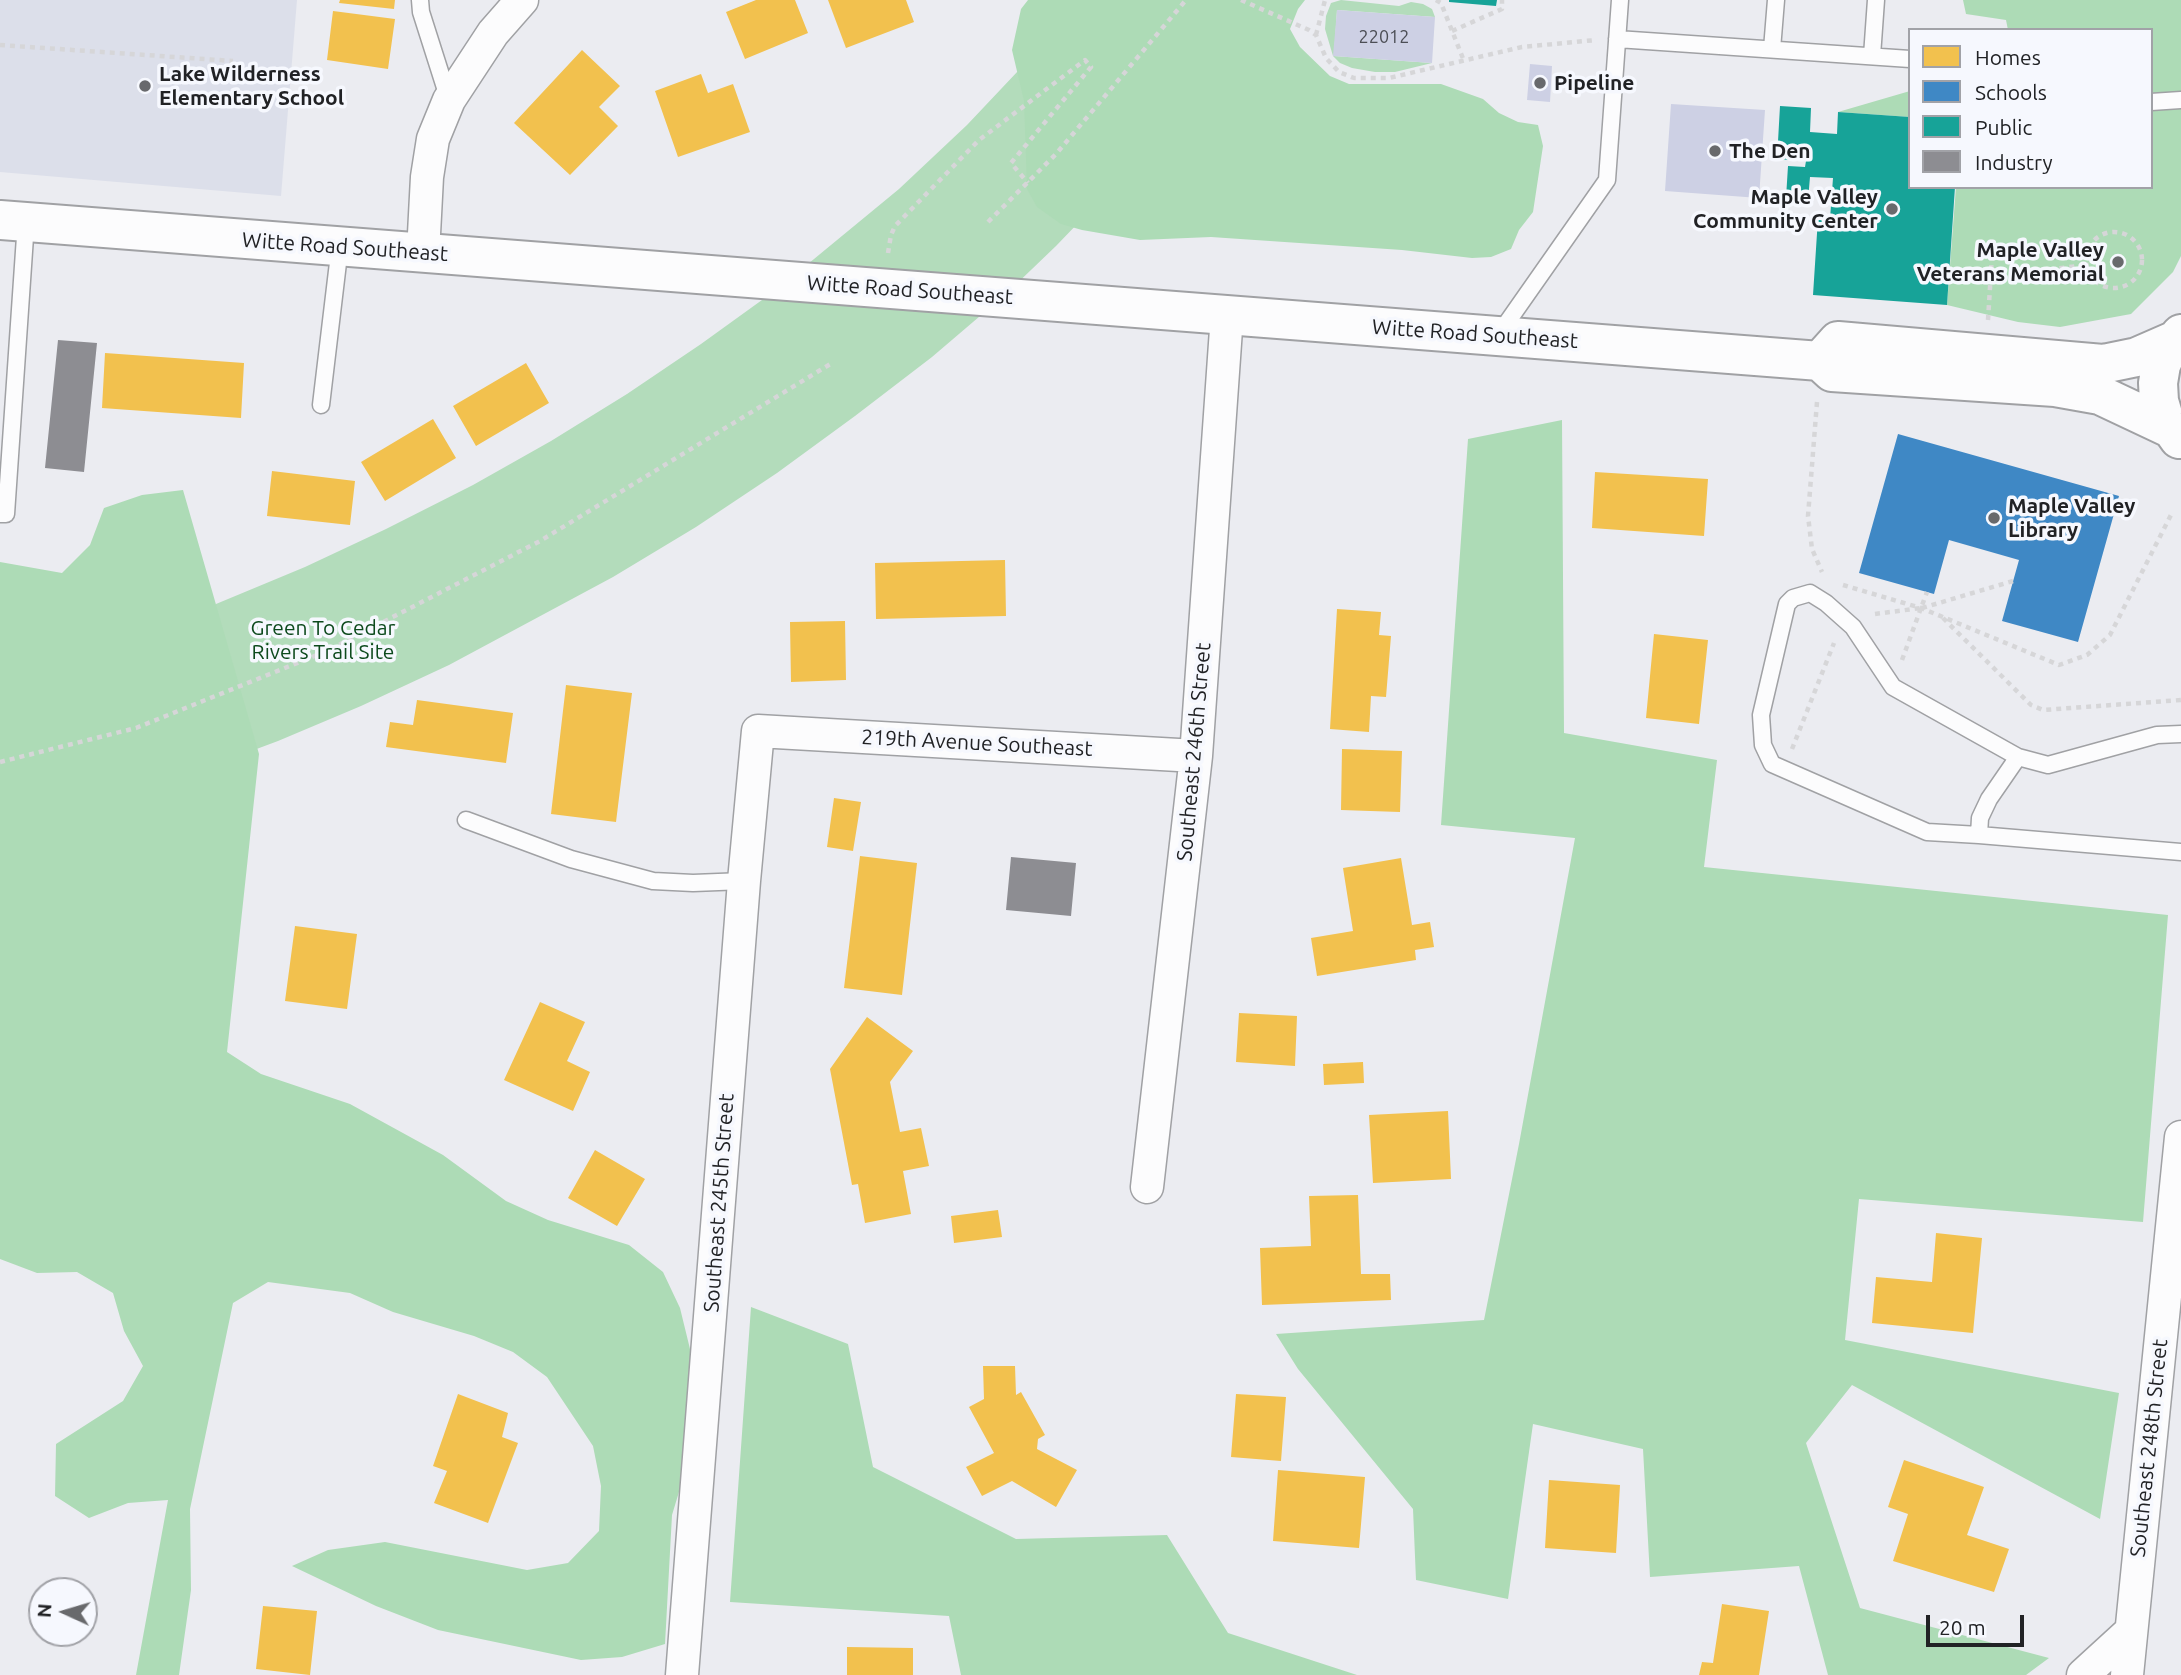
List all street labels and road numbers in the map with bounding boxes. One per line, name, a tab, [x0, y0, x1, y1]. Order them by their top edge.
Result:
street label: Witte Road Southeast	[241, 227, 449, 267]
street label: Witte Road Southeast	[806, 270, 1014, 310]
street label: Witte Road Southeast	[1371, 314, 1579, 354]
street label: Southeast 246th Street	[1172, 642, 1216, 862]
street label: 219th Avenue Southeast	[861, 724, 1093, 762]
street label: Southeast 245th Street	[699, 1093, 739, 1313]
street label: Southeast 248th Street	[2125, 1338, 2173, 1558]

